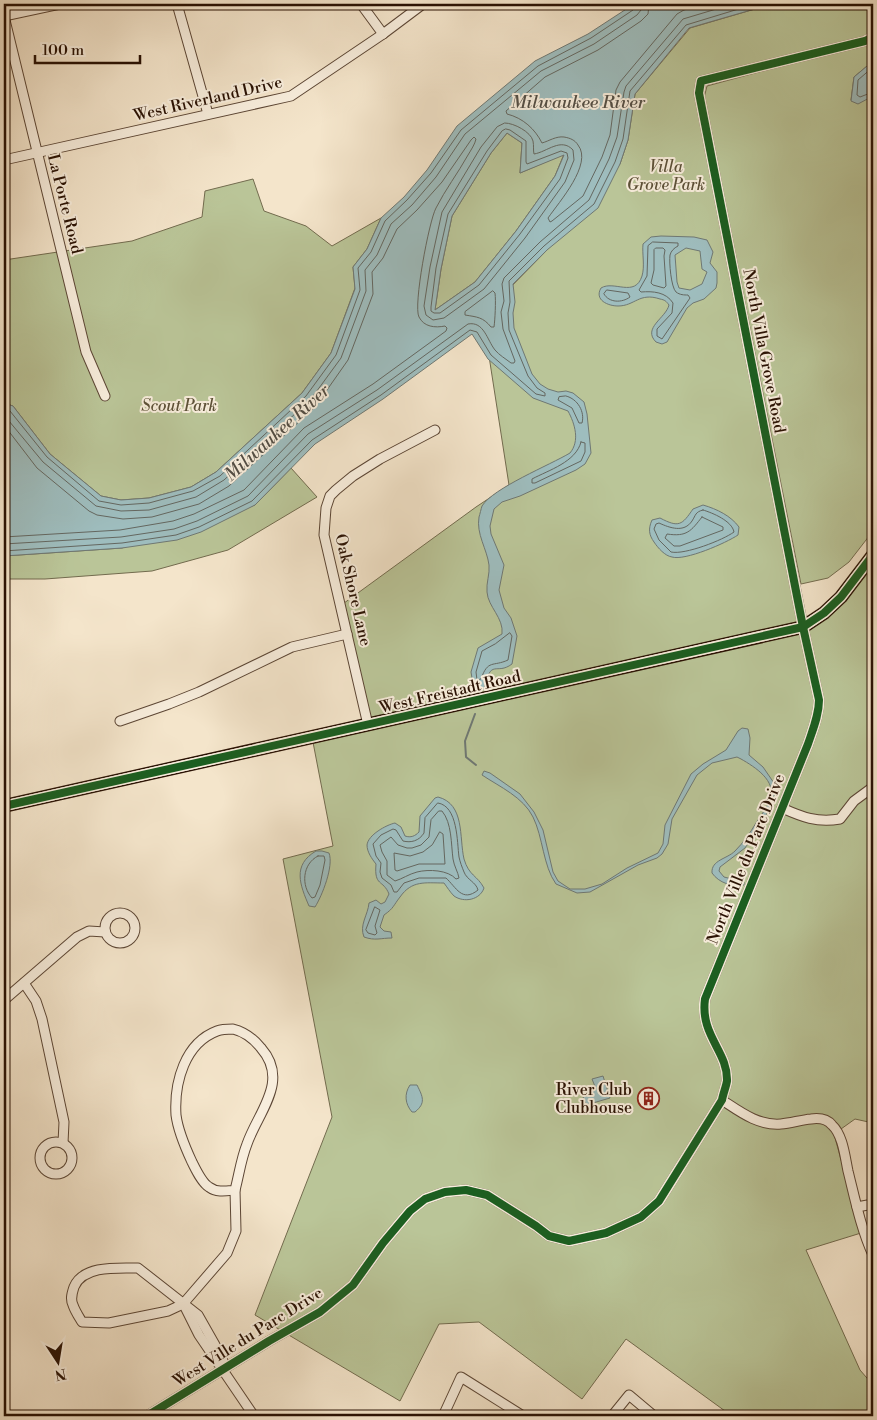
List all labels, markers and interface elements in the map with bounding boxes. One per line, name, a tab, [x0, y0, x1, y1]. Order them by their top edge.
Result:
scale bar	[35, 32, 140, 64]
text: 100 m	[42, 41, 84, 60]
street label: West Riverland Drive	[131, 72, 284, 126]
water label: Milwaukee River	[511, 91, 646, 114]
street label: La Porte Road	[43, 152, 87, 256]
park label: Villa Grove Park	[627, 157, 705, 195]
street label: North Villa Grove Road	[738, 267, 790, 435]
water label: Milwaukee River	[219, 379, 335, 487]
park label: Scout Park	[141, 396, 217, 416]
street label: Oak Shore Lane	[330, 532, 376, 648]
street label: West Freistadt Road	[376, 666, 523, 718]
street label: North Ville du Parc Drive	[703, 771, 789, 947]
place label: River Club Clubhouse	[555, 1080, 632, 1118]
building icon: River Club Clubhouse	[636, 1087, 660, 1111]
street label: West Ville du Parc Drive	[169, 1283, 327, 1392]
north arrow	[32, 1338, 82, 1388]
text: N	[53, 1364, 68, 1384]

